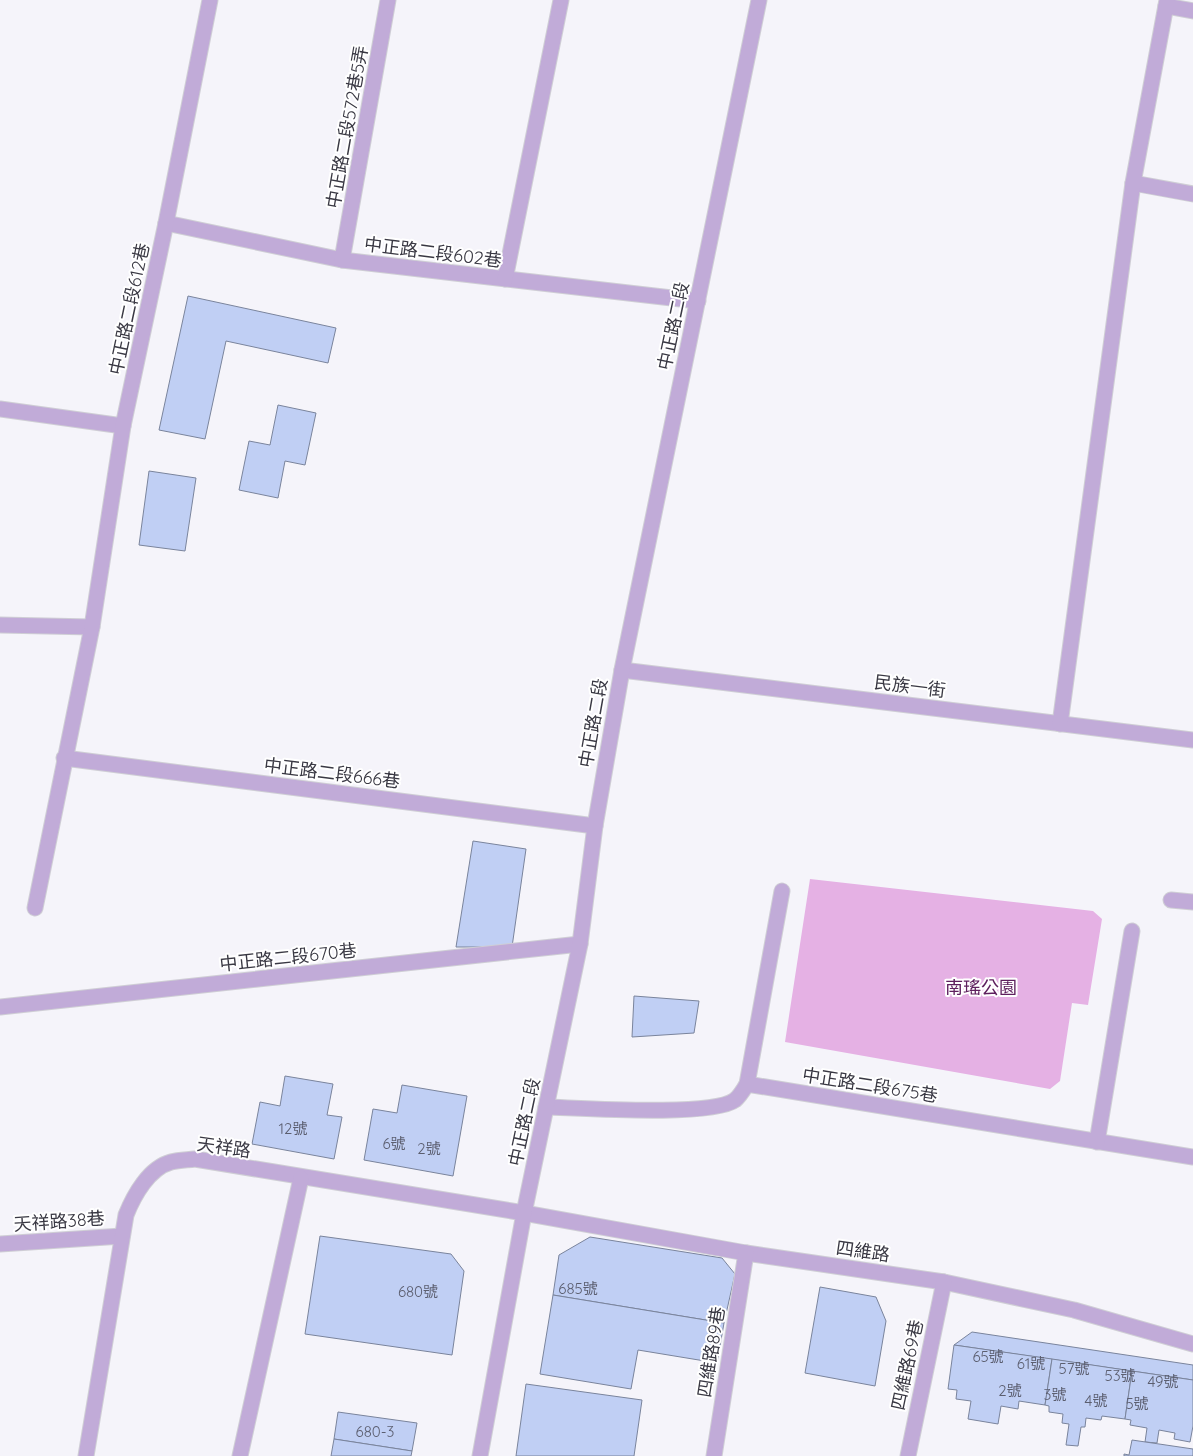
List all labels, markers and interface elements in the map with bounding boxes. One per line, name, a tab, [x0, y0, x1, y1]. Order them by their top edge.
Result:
street label: 中正路二段572巷5弄	[321, 44, 373, 210]
street label: 中正路二段602巷	[363, 232, 503, 272]
street label: 中正路二段612巷	[104, 241, 154, 377]
street label: 中正路二段	[652, 280, 694, 372]
street label: 民族一街	[873, 670, 947, 702]
street label: 中正路二段	[574, 677, 612, 769]
street label: 中正路二段666巷	[263, 753, 401, 793]
street label: 中正路二段670巷	[218, 938, 358, 976]
park label: 南瑤公園	[945, 976, 1017, 999]
street label: 中正路二段675巷	[801, 1063, 939, 1107]
street label: 中正路二段	[503, 1076, 545, 1168]
house number: 12號	[279, 1119, 307, 1138]
street label: 天祥路	[196, 1132, 252, 1162]
house number: 6號	[382, 1134, 406, 1153]
house number: 2號	[417, 1139, 441, 1158]
street label: 天祥路38巷	[13, 1206, 105, 1236]
street label: 四維路	[835, 1236, 891, 1266]
house number: 685號	[558, 1279, 598, 1298]
house number: 680號	[398, 1282, 438, 1301]
street label: 四維路89巷	[692, 1305, 730, 1399]
street label: 四維路69巷	[886, 1318, 928, 1412]
house number: 65號	[972, 1347, 1004, 1366]
house number: 61號	[1017, 1354, 1045, 1373]
house number: 57號	[1059, 1359, 1089, 1378]
house number: 53號	[1104, 1366, 1136, 1385]
house number: 49號	[1148, 1372, 1178, 1391]
house number: 2號	[998, 1381, 1022, 1400]
house number: 3號	[1044, 1385, 1066, 1404]
house number: 4號	[1085, 1391, 1107, 1410]
house number: 5號	[1125, 1394, 1149, 1413]
house number: 680-3	[356, 1422, 395, 1441]

